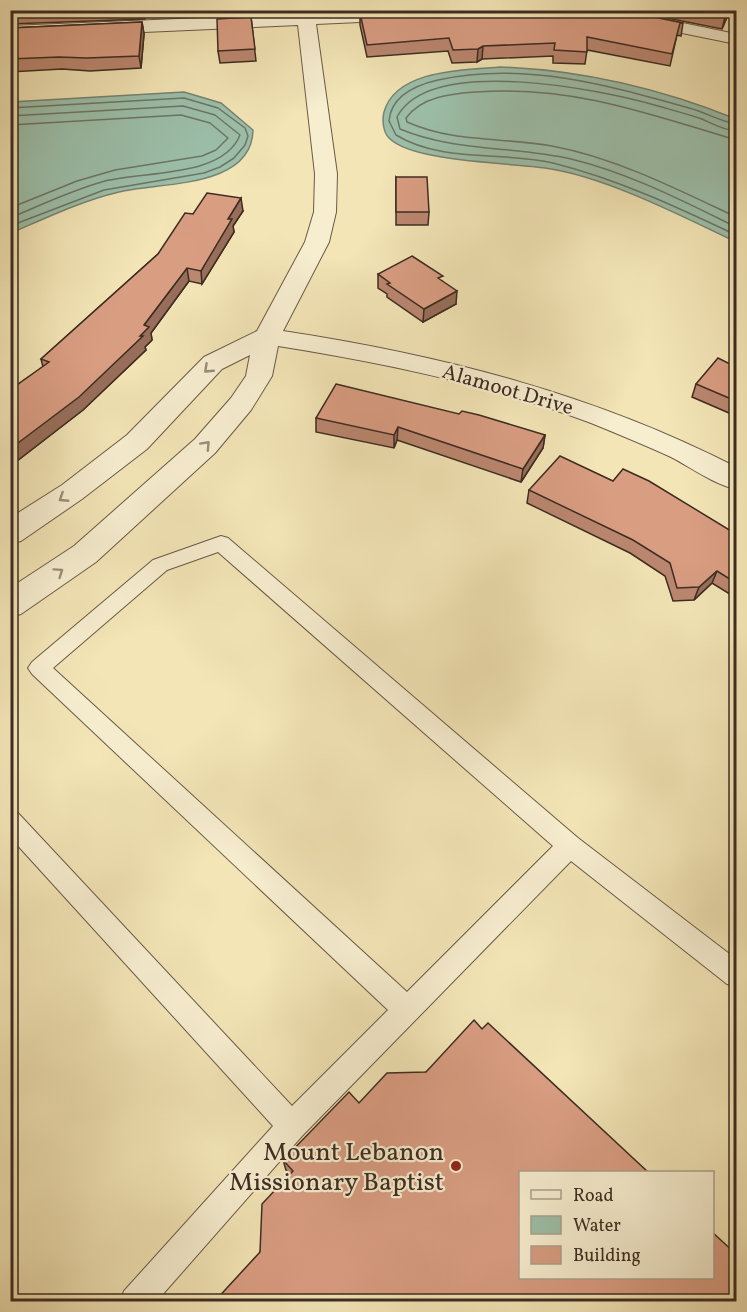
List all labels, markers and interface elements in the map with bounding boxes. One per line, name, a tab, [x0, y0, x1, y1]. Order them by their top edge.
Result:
street label: Alamoot Drive	[439, 358, 577, 423]
one-way arrow	[205, 362, 215, 373]
one-way arrow	[199, 441, 210, 451]
one-way arrow	[59, 491, 70, 502]
one-way arrow	[52, 568, 63, 579]
place label: Mount Lebanon Missionary Baptist	[229, 1135, 444, 1201]
marker: Mount Lebanon Missionary Baptist	[449, 1159, 463, 1173]
legend	[519, 1171, 714, 1279]
text: Road	[573, 1184, 614, 1209]
text: Water	[573, 1214, 621, 1239]
text: Building	[573, 1244, 641, 1269]

